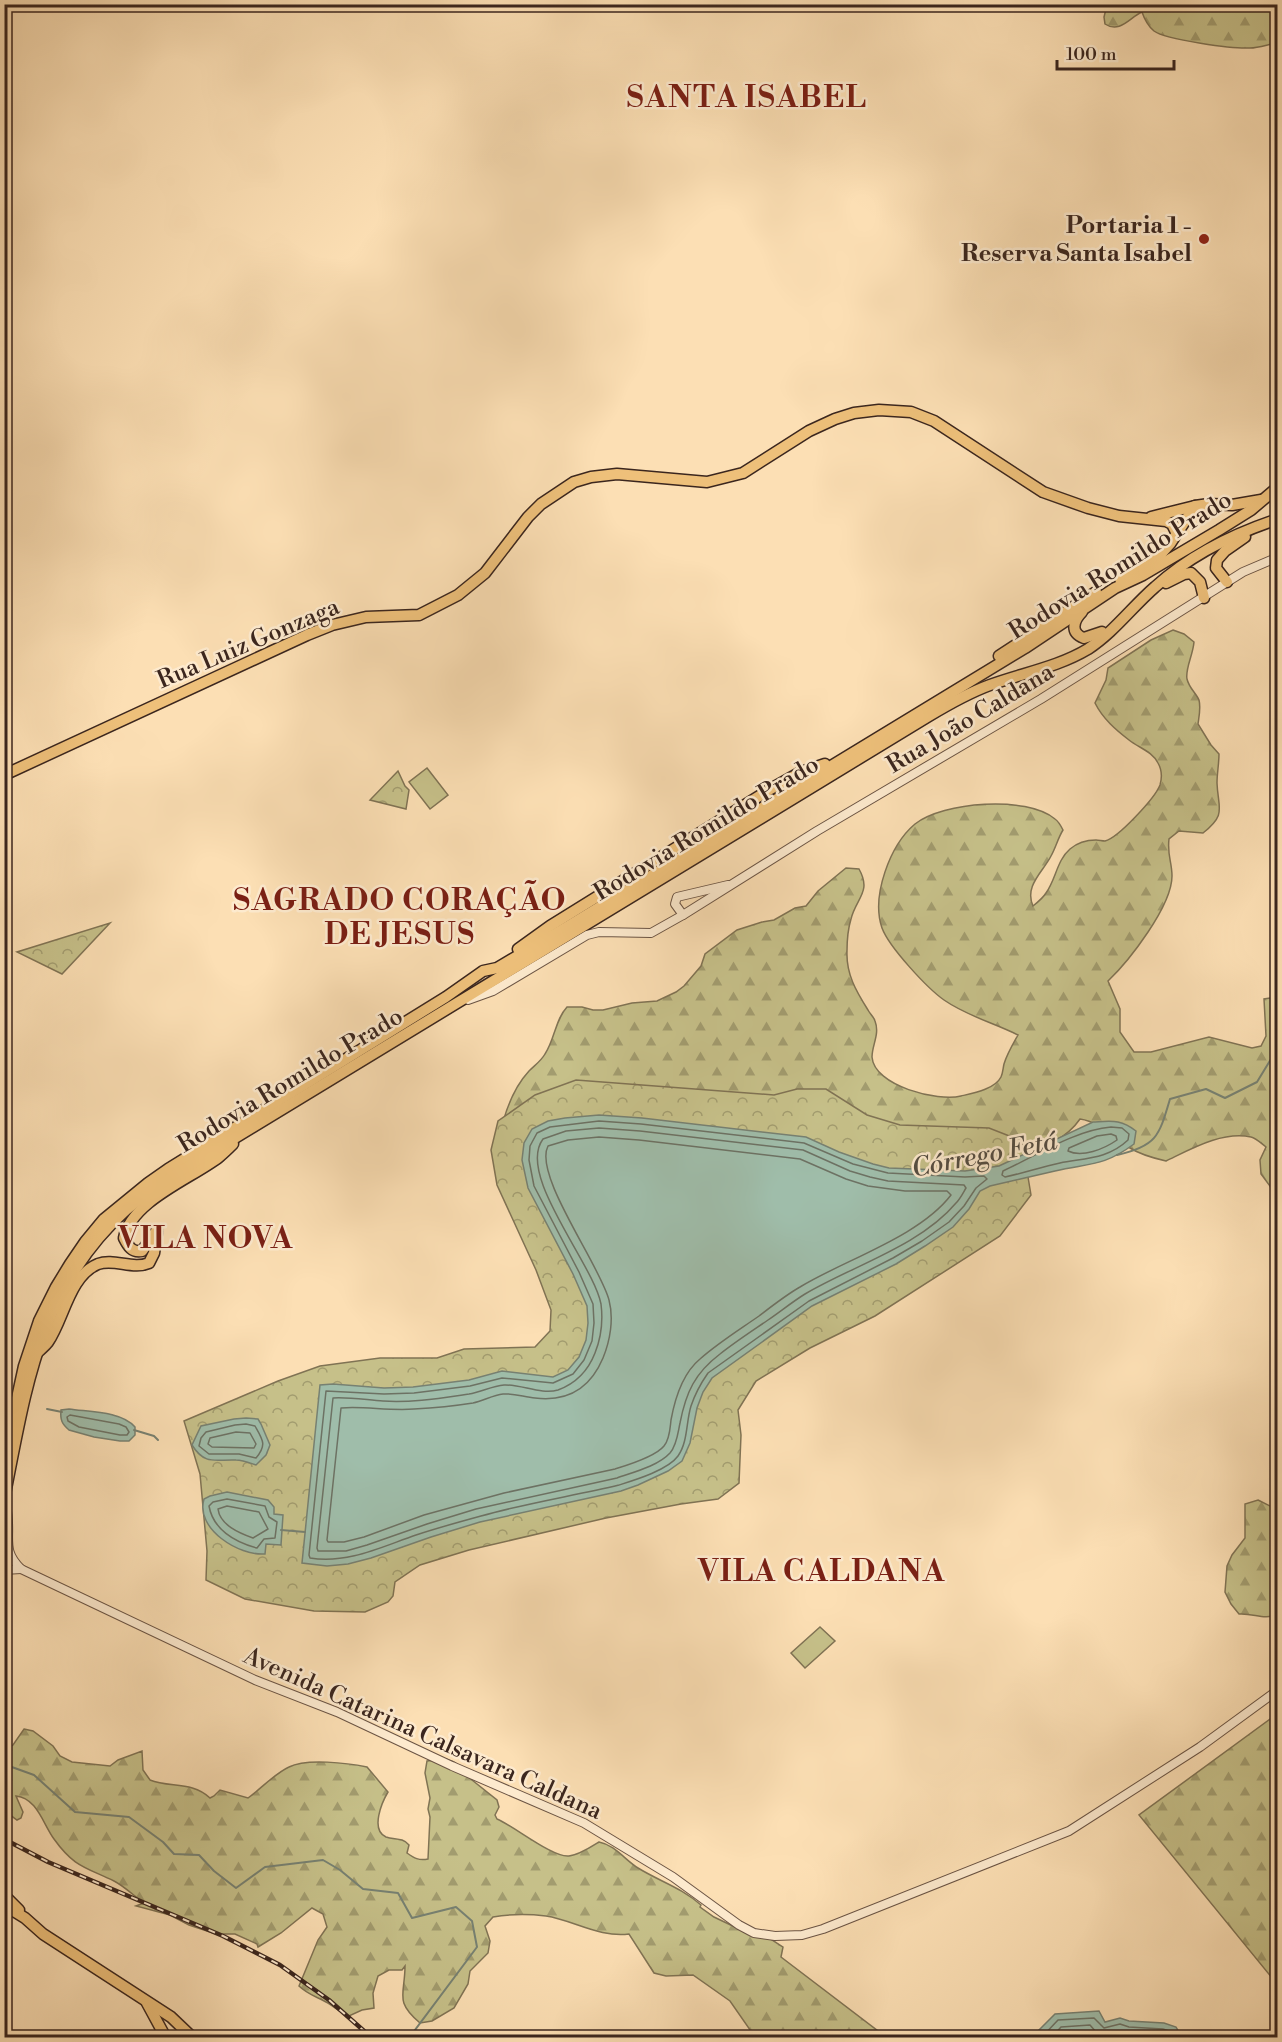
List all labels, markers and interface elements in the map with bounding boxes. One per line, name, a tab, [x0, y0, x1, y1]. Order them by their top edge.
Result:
scale bar	[1057, 33, 1174, 71]
text: 100 m	[1066, 43, 1117, 66]
district label: SANTA ISABEL	[626, 79, 868, 117]
place label: Portaria 1 - Reserva Santa Isabel	[961, 211, 1192, 269]
marker: Portaria 1 - Reserva Santa Isabel	[1197, 232, 1211, 246]
street label: Rodovia Romildo Prado	[1003, 485, 1238, 647]
street label: Rua Luiz Gonzaga	[153, 592, 345, 696]
street label: Rua João Caldana	[882, 657, 1060, 781]
street label: Rodovia Romildo Prado	[588, 750, 825, 908]
district label: SAGRADO CORAÇÃO DE JESUS	[233, 880, 567, 954]
street label: Rodovia Romildo Prado	[172, 1002, 409, 1160]
water label: Córrego Fetá	[909, 1125, 1060, 1185]
district label: VILA NOVA	[117, 1220, 294, 1258]
district label: VILA CALDANA	[697, 1553, 946, 1591]
street label: Avenida Catarina Calsavara Caldana	[238, 1641, 607, 1827]

